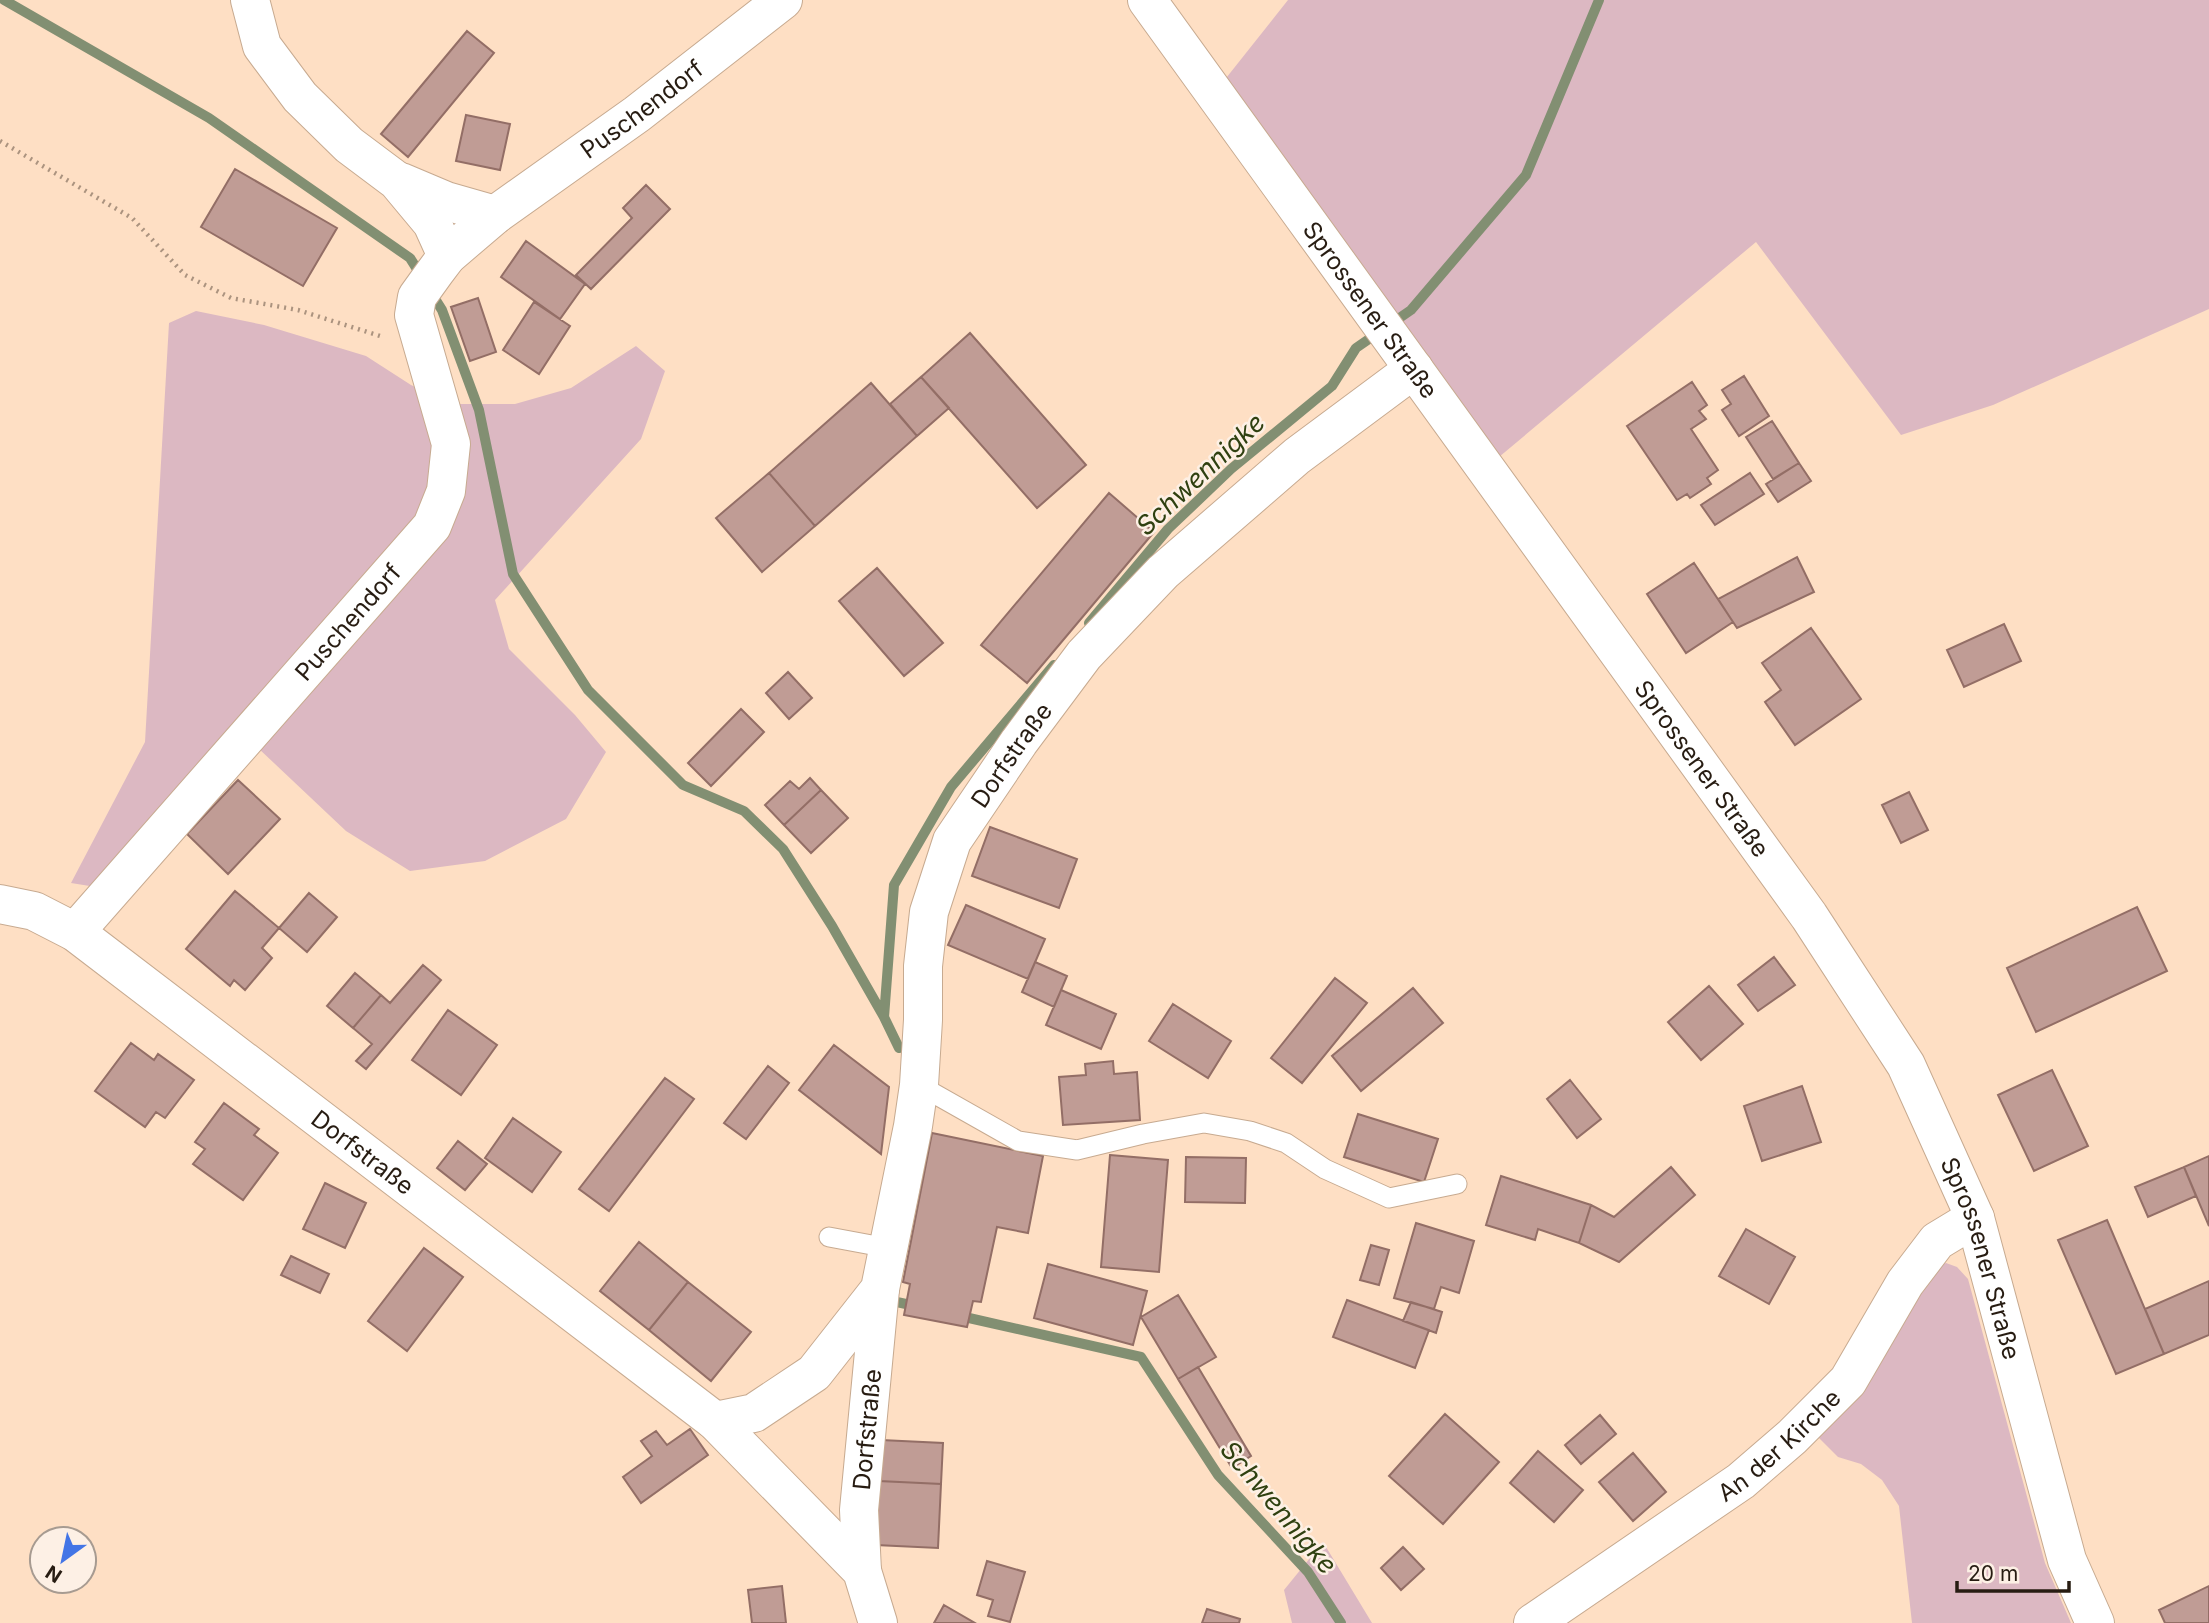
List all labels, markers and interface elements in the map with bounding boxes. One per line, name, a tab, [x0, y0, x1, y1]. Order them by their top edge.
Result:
street label: Puschendorf	[575, 53, 709, 164]
street label: Sprossener Straße	[1297, 216, 1444, 404]
water label: Schwennigke	[1129, 407, 1271, 541]
street label: Puschendorf	[289, 557, 407, 686]
street label: Sprossener Straße	[1629, 674, 1776, 862]
street label: Dorfstraße	[965, 697, 1058, 813]
street label: Dorfstraße	[306, 1104, 420, 1200]
street label: Sprossener Straße	[1935, 1152, 2027, 1362]
street label: Dorfstraße	[846, 1368, 887, 1491]
street label: An der Kirche	[1712, 1383, 1846, 1507]
water label: Schwennigke	[1214, 1434, 1344, 1580]
north arrow	[28, 1525, 98, 1595]
scale bar	[1957, 1550, 2069, 1594]
text: N	[42, 1560, 66, 1587]
text: 20 m	[1968, 1561, 2018, 1586]

